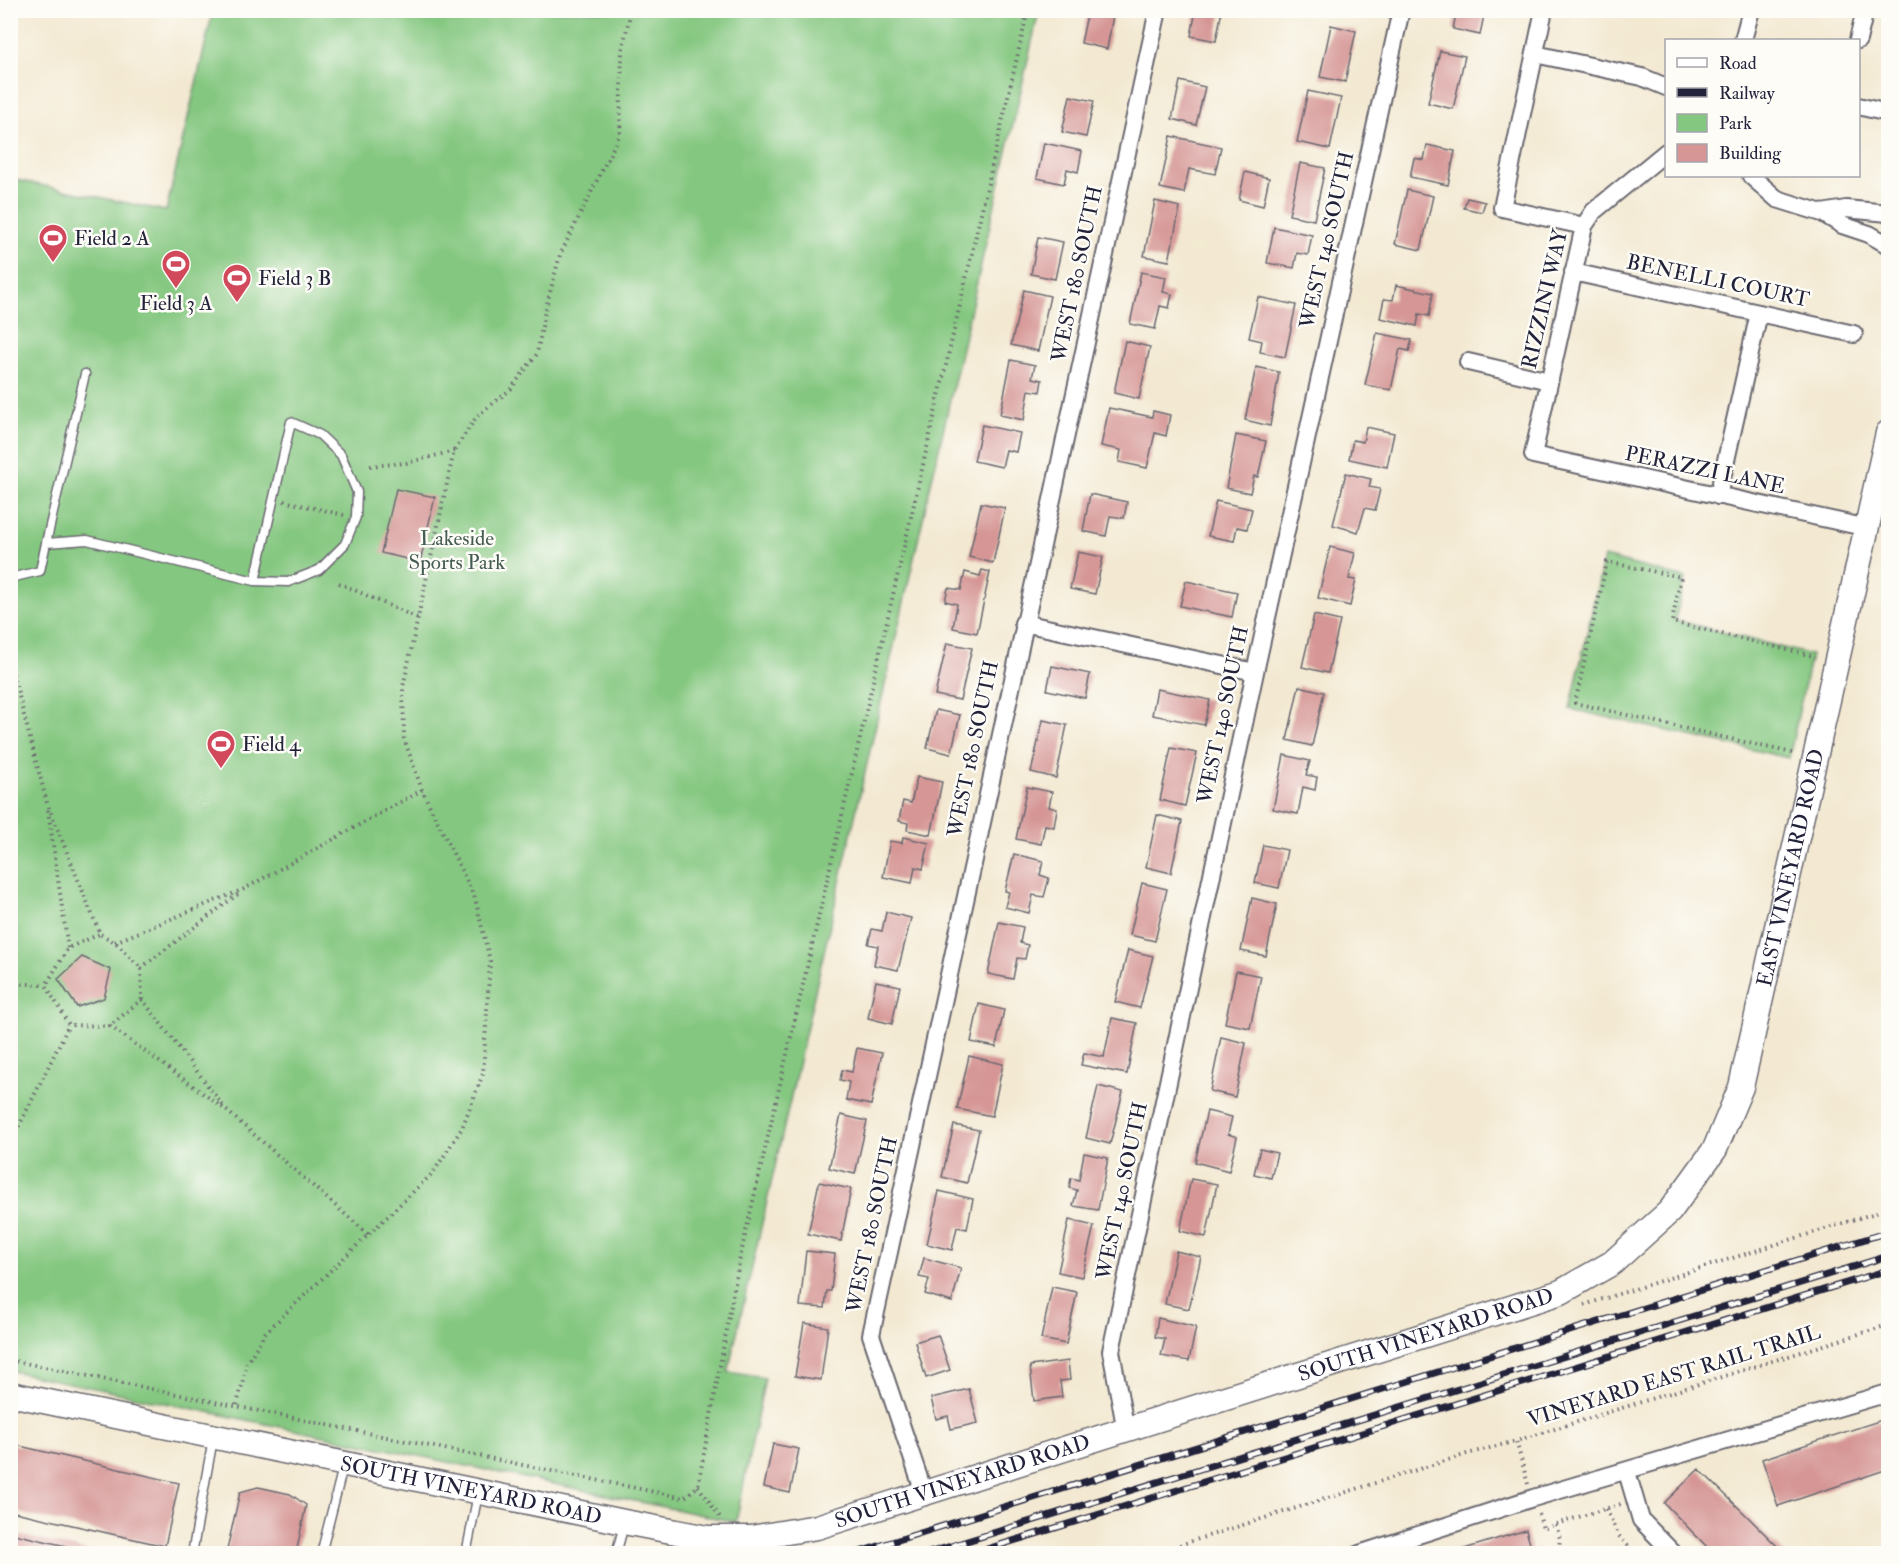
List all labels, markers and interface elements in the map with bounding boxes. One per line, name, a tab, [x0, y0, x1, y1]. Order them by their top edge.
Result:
legend	[1665, 39, 1860, 177]
text: Road	[1719, 52, 1757, 75]
text: Railway	[1719, 82, 1776, 105]
text: Park	[1719, 112, 1752, 135]
text: Building	[1719, 142, 1782, 165]
street label: WEST 140 SOUTH	[1293, 149, 1361, 332]
street label: WEST 180 SOUTH	[1045, 183, 1109, 366]
sports icon: Field 2 A	[37, 222, 69, 264]
place label: Field 2 A	[74, 225, 150, 252]
street label: RIZZINI WAY	[1516, 226, 1574, 371]
sports icon: Field 3 A	[160, 248, 192, 290]
street label: BENELLI COURT	[1624, 248, 1812, 314]
sports icon: Field 3 B	[221, 262, 253, 304]
place label: Field 3 B	[258, 265, 332, 292]
place label: Field 3 A	[139, 290, 213, 317]
street label: PERAZZI LANE	[1622, 440, 1788, 500]
park label: Lakeside Sports Park	[409, 525, 505, 576]
street label: WEST 140 SOUTH	[1191, 624, 1255, 807]
street label: WEST 180 SOUTH	[941, 658, 1005, 841]
sports icon: Field 4	[205, 728, 237, 770]
place label: Field 4	[242, 731, 302, 758]
street label: EAST VINEYARD ROAD	[1750, 746, 1830, 989]
street label: WEST 140 SOUTH	[1090, 1100, 1154, 1283]
street label: WEST 180 SOUTH	[840, 1134, 904, 1317]
street label: SOUTH VINEYARD ROAD	[1295, 1282, 1557, 1388]
street label: VINEYARD EAST RAIL TRAIL	[1524, 1318, 1824, 1434]
street label: SOUTH VINEYARD ROAD	[831, 1428, 1093, 1534]
street label: SOUTH VINEYARD ROAD	[338, 1450, 604, 1531]

